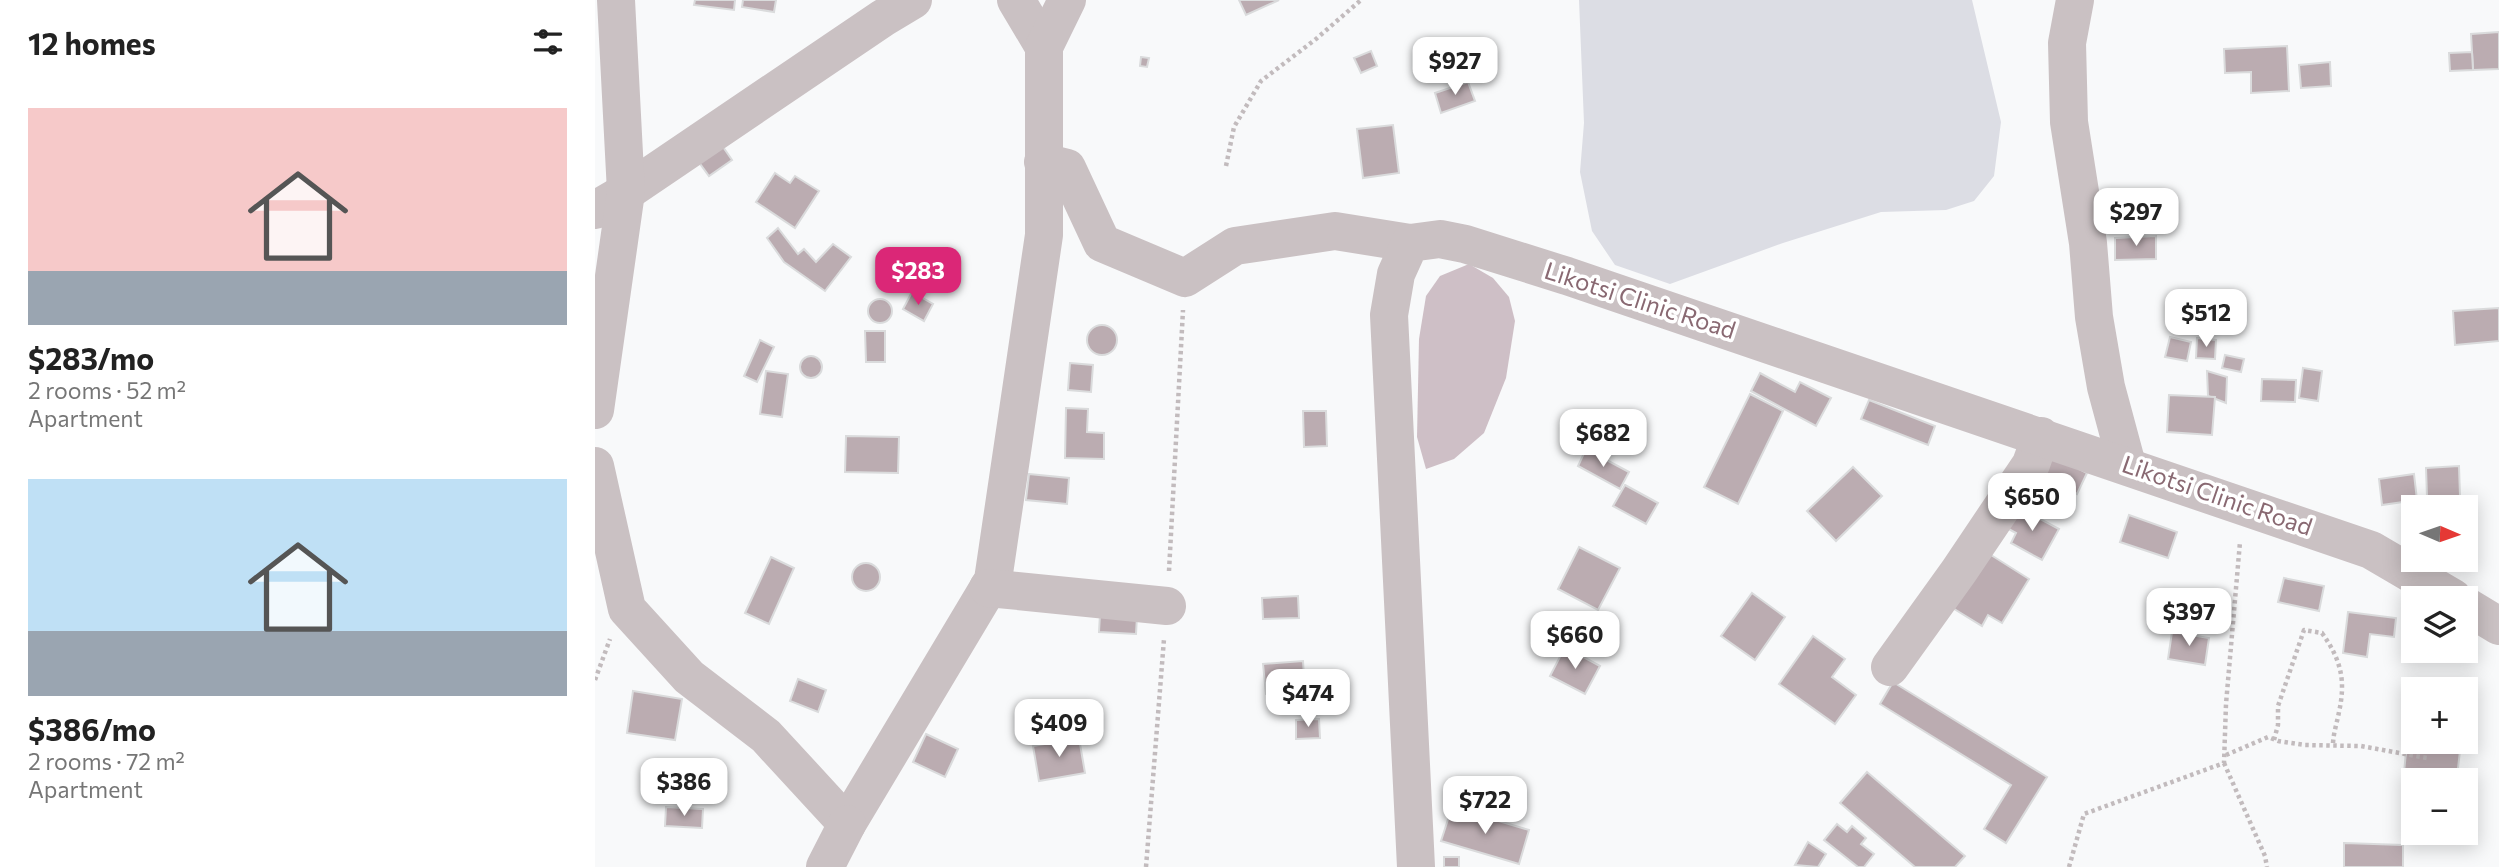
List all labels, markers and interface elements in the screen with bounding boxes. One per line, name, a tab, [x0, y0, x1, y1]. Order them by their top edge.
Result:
icon: filters	[529, 23, 567, 61]
text: 12 homes	[28, 24, 156, 61]
pin: $927	[1414, 38, 1496, 97]
text: $927	[1429, 46, 1481, 74]
icon: home	[235, 153, 361, 279]
pin: $297	[2095, 188, 2177, 248]
text: $297	[2110, 197, 2162, 225]
pin: $283	[877, 247, 959, 307]
street label: Likotsi Clinic Road	[1541, 255, 1740, 344]
text: $283	[891, 256, 945, 284]
pin: $512	[2165, 290, 2247, 349]
text: $512	[2181, 298, 2231, 326]
text: $283/mo	[28, 339, 154, 376]
text: 2 rooms · 52 m²	[28, 376, 186, 404]
text: Apartment	[28, 404, 143, 432]
pin: $682	[1562, 410, 1644, 469]
text: $682	[1576, 418, 1630, 446]
street label: Likotsi Clinic Road	[2119, 448, 2316, 541]
pin: $650	[1991, 474, 2073, 533]
text: $650	[2004, 482, 2060, 510]
north arrow	[2401, 495, 2478, 572]
map controls	[2401, 495, 2478, 845]
icon: home	[235, 524, 361, 650]
button: layers	[2401, 586, 2478, 663]
pin: $397	[2148, 588, 2230, 648]
text: $397	[2162, 597, 2216, 625]
pin: $660	[1534, 612, 1616, 671]
text: $660	[1547, 620, 1603, 648]
pin: $474	[1267, 670, 1349, 729]
button: +	[2401, 677, 2478, 754]
text: $474	[1282, 678, 1334, 706]
pin: $409	[1018, 700, 1100, 759]
text: $409	[1031, 708, 1087, 736]
text: $386/mo	[28, 710, 156, 747]
text: 2 rooms · 72 m²	[28, 747, 185, 775]
pin: $386	[643, 758, 725, 818]
text: $386	[656, 767, 712, 795]
button: −	[2401, 768, 2478, 845]
text: Apartment	[28, 775, 143, 803]
pin: $722	[1444, 776, 1526, 836]
text: $722	[1459, 785, 1511, 813]

